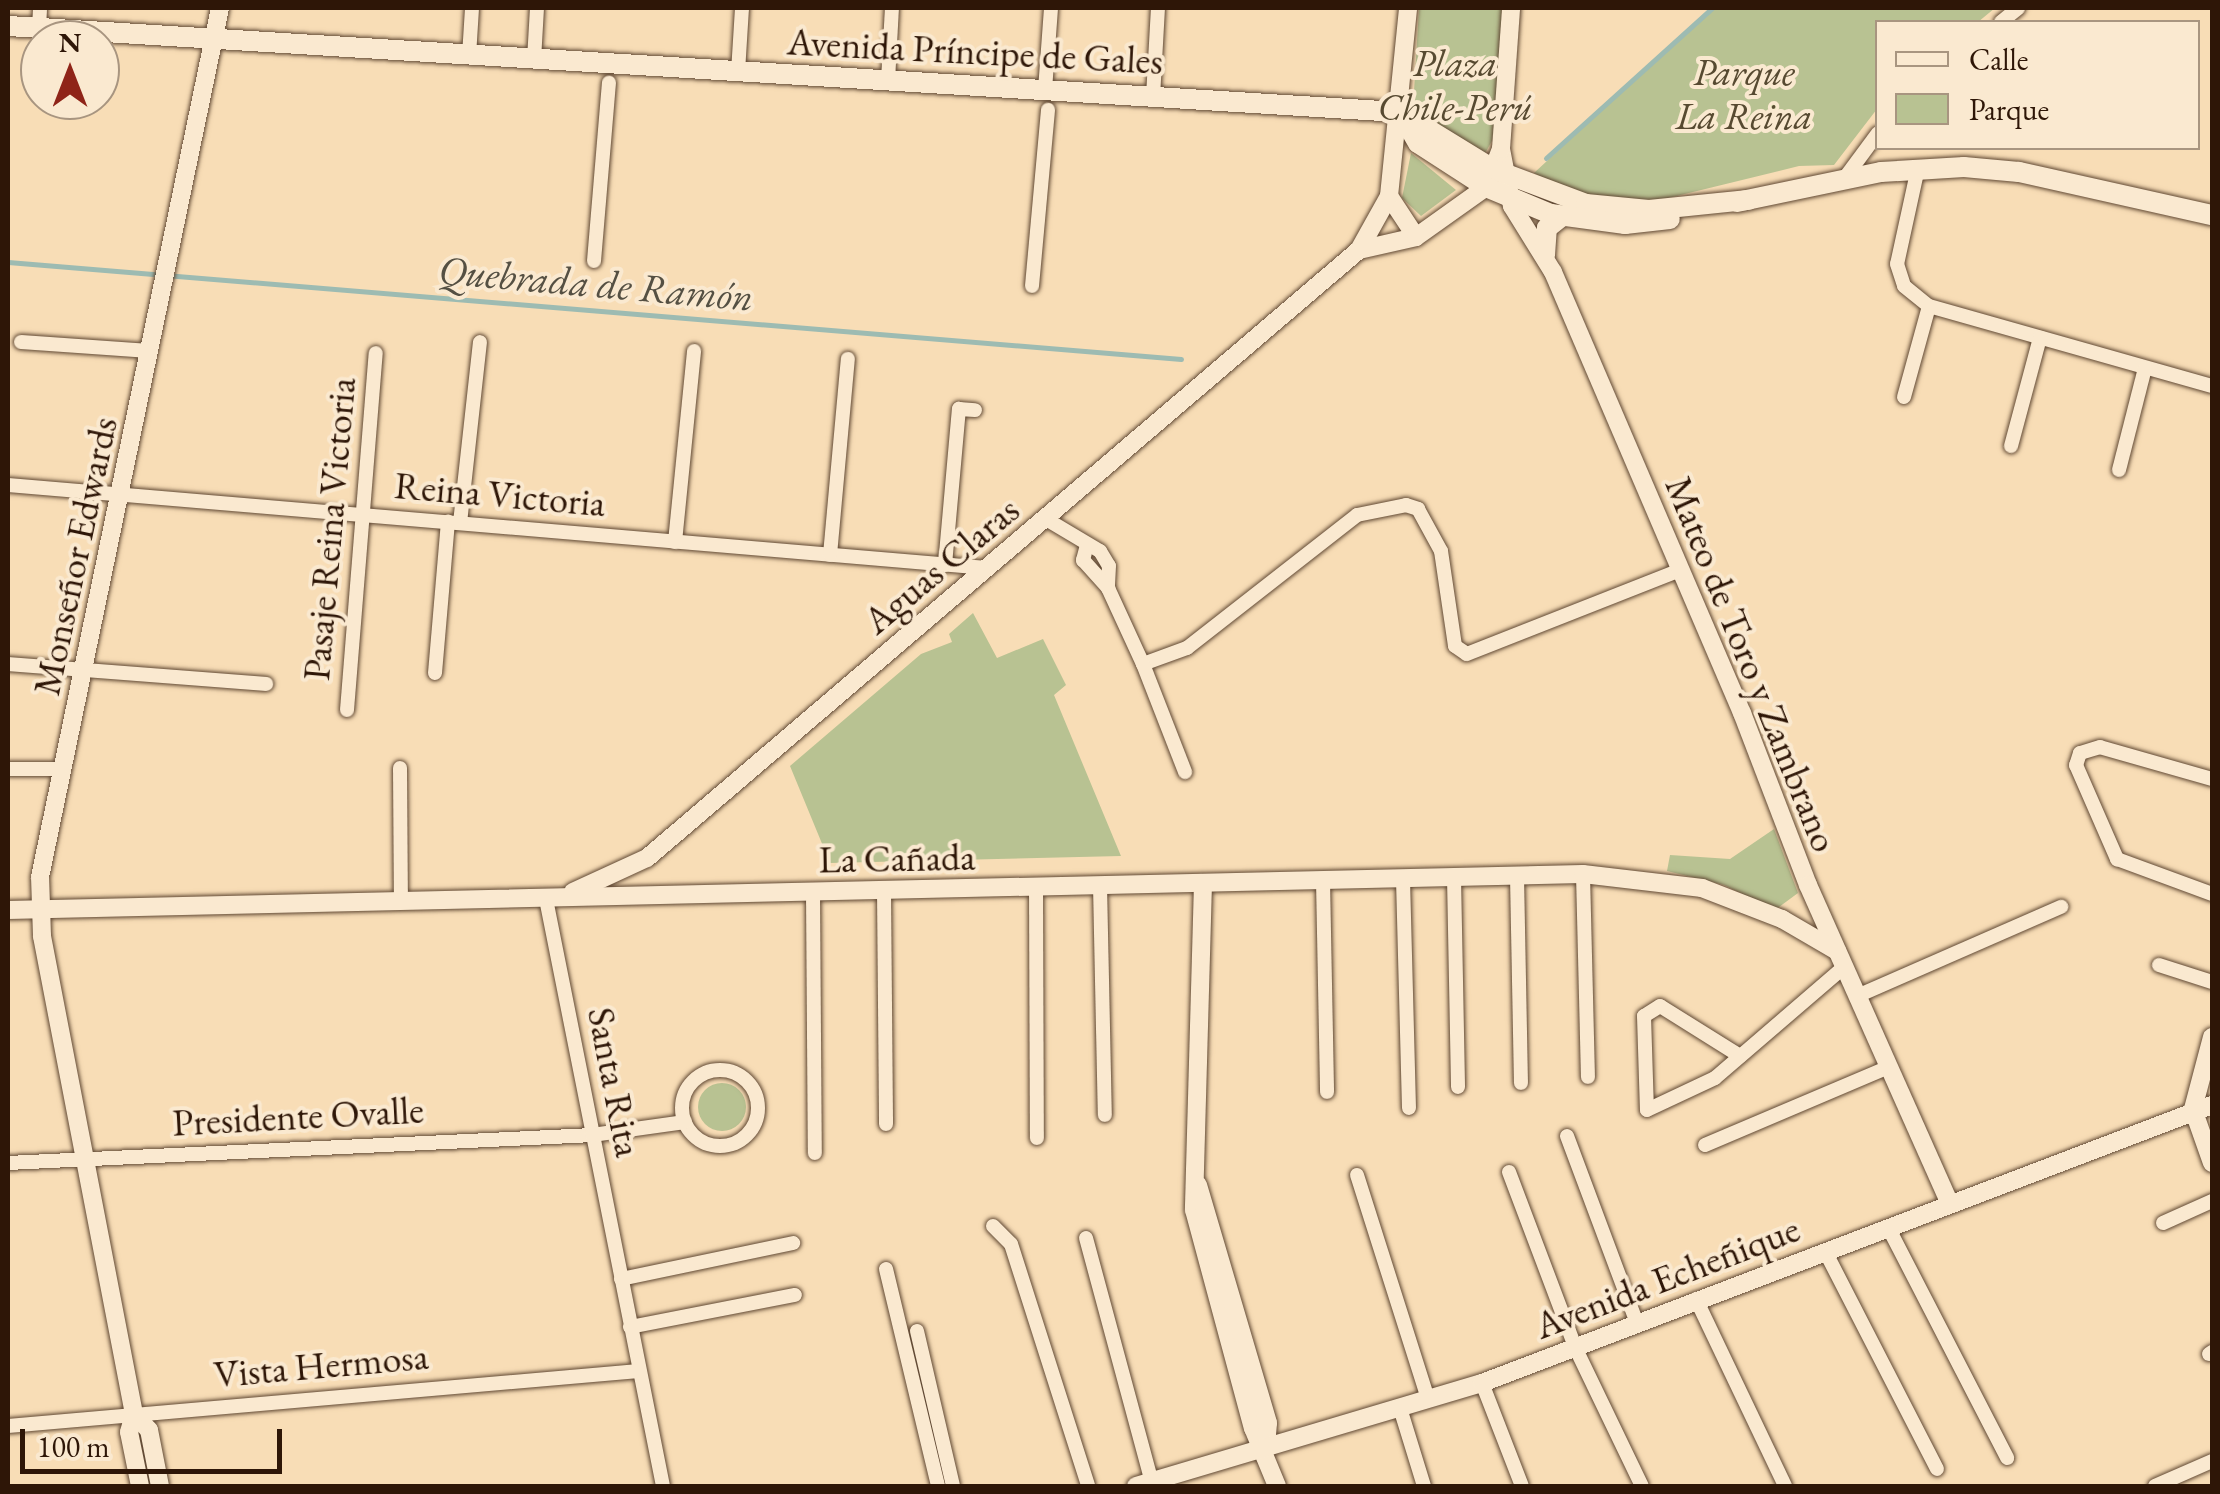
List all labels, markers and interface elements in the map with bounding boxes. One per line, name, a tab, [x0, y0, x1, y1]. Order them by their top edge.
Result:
street label: Avenida Príncipe de Gales	[786, 18, 1164, 84]
north arrow	[20, 20, 120, 120]
legend	[1875, 20, 2200, 150]
text: N	[59, 24, 81, 60]
park label: Plaza Chile-Perú	[1378, 40, 1532, 130]
text: Calle	[1969, 40, 2028, 79]
park label: Parque La Reina	[1676, 49, 1812, 138]
text: Parque	[1969, 90, 2049, 129]
water label: Quebrada de Ramón	[437, 245, 755, 321]
street label: Pasaje Reina Victoria	[293, 376, 365, 682]
street label: Monseñor Edwards	[23, 413, 127, 699]
street label: Reina Victoria	[393, 462, 607, 526]
street label: Mateo de Toro y Zambrano	[1656, 470, 1848, 858]
street label: Aguas Claras	[854, 487, 1028, 643]
street label: La Cañada	[818, 834, 976, 882]
street label: Santa Rita	[578, 1003, 652, 1161]
street label: Presidente Ovalle	[171, 1087, 425, 1145]
street label: Avenida Echeñique	[1528, 1206, 1806, 1348]
street label: Vista Hermosa	[212, 1333, 430, 1397]
scale bar	[25, 1409, 288, 1471]
text: 100 m	[37, 1427, 110, 1466]

